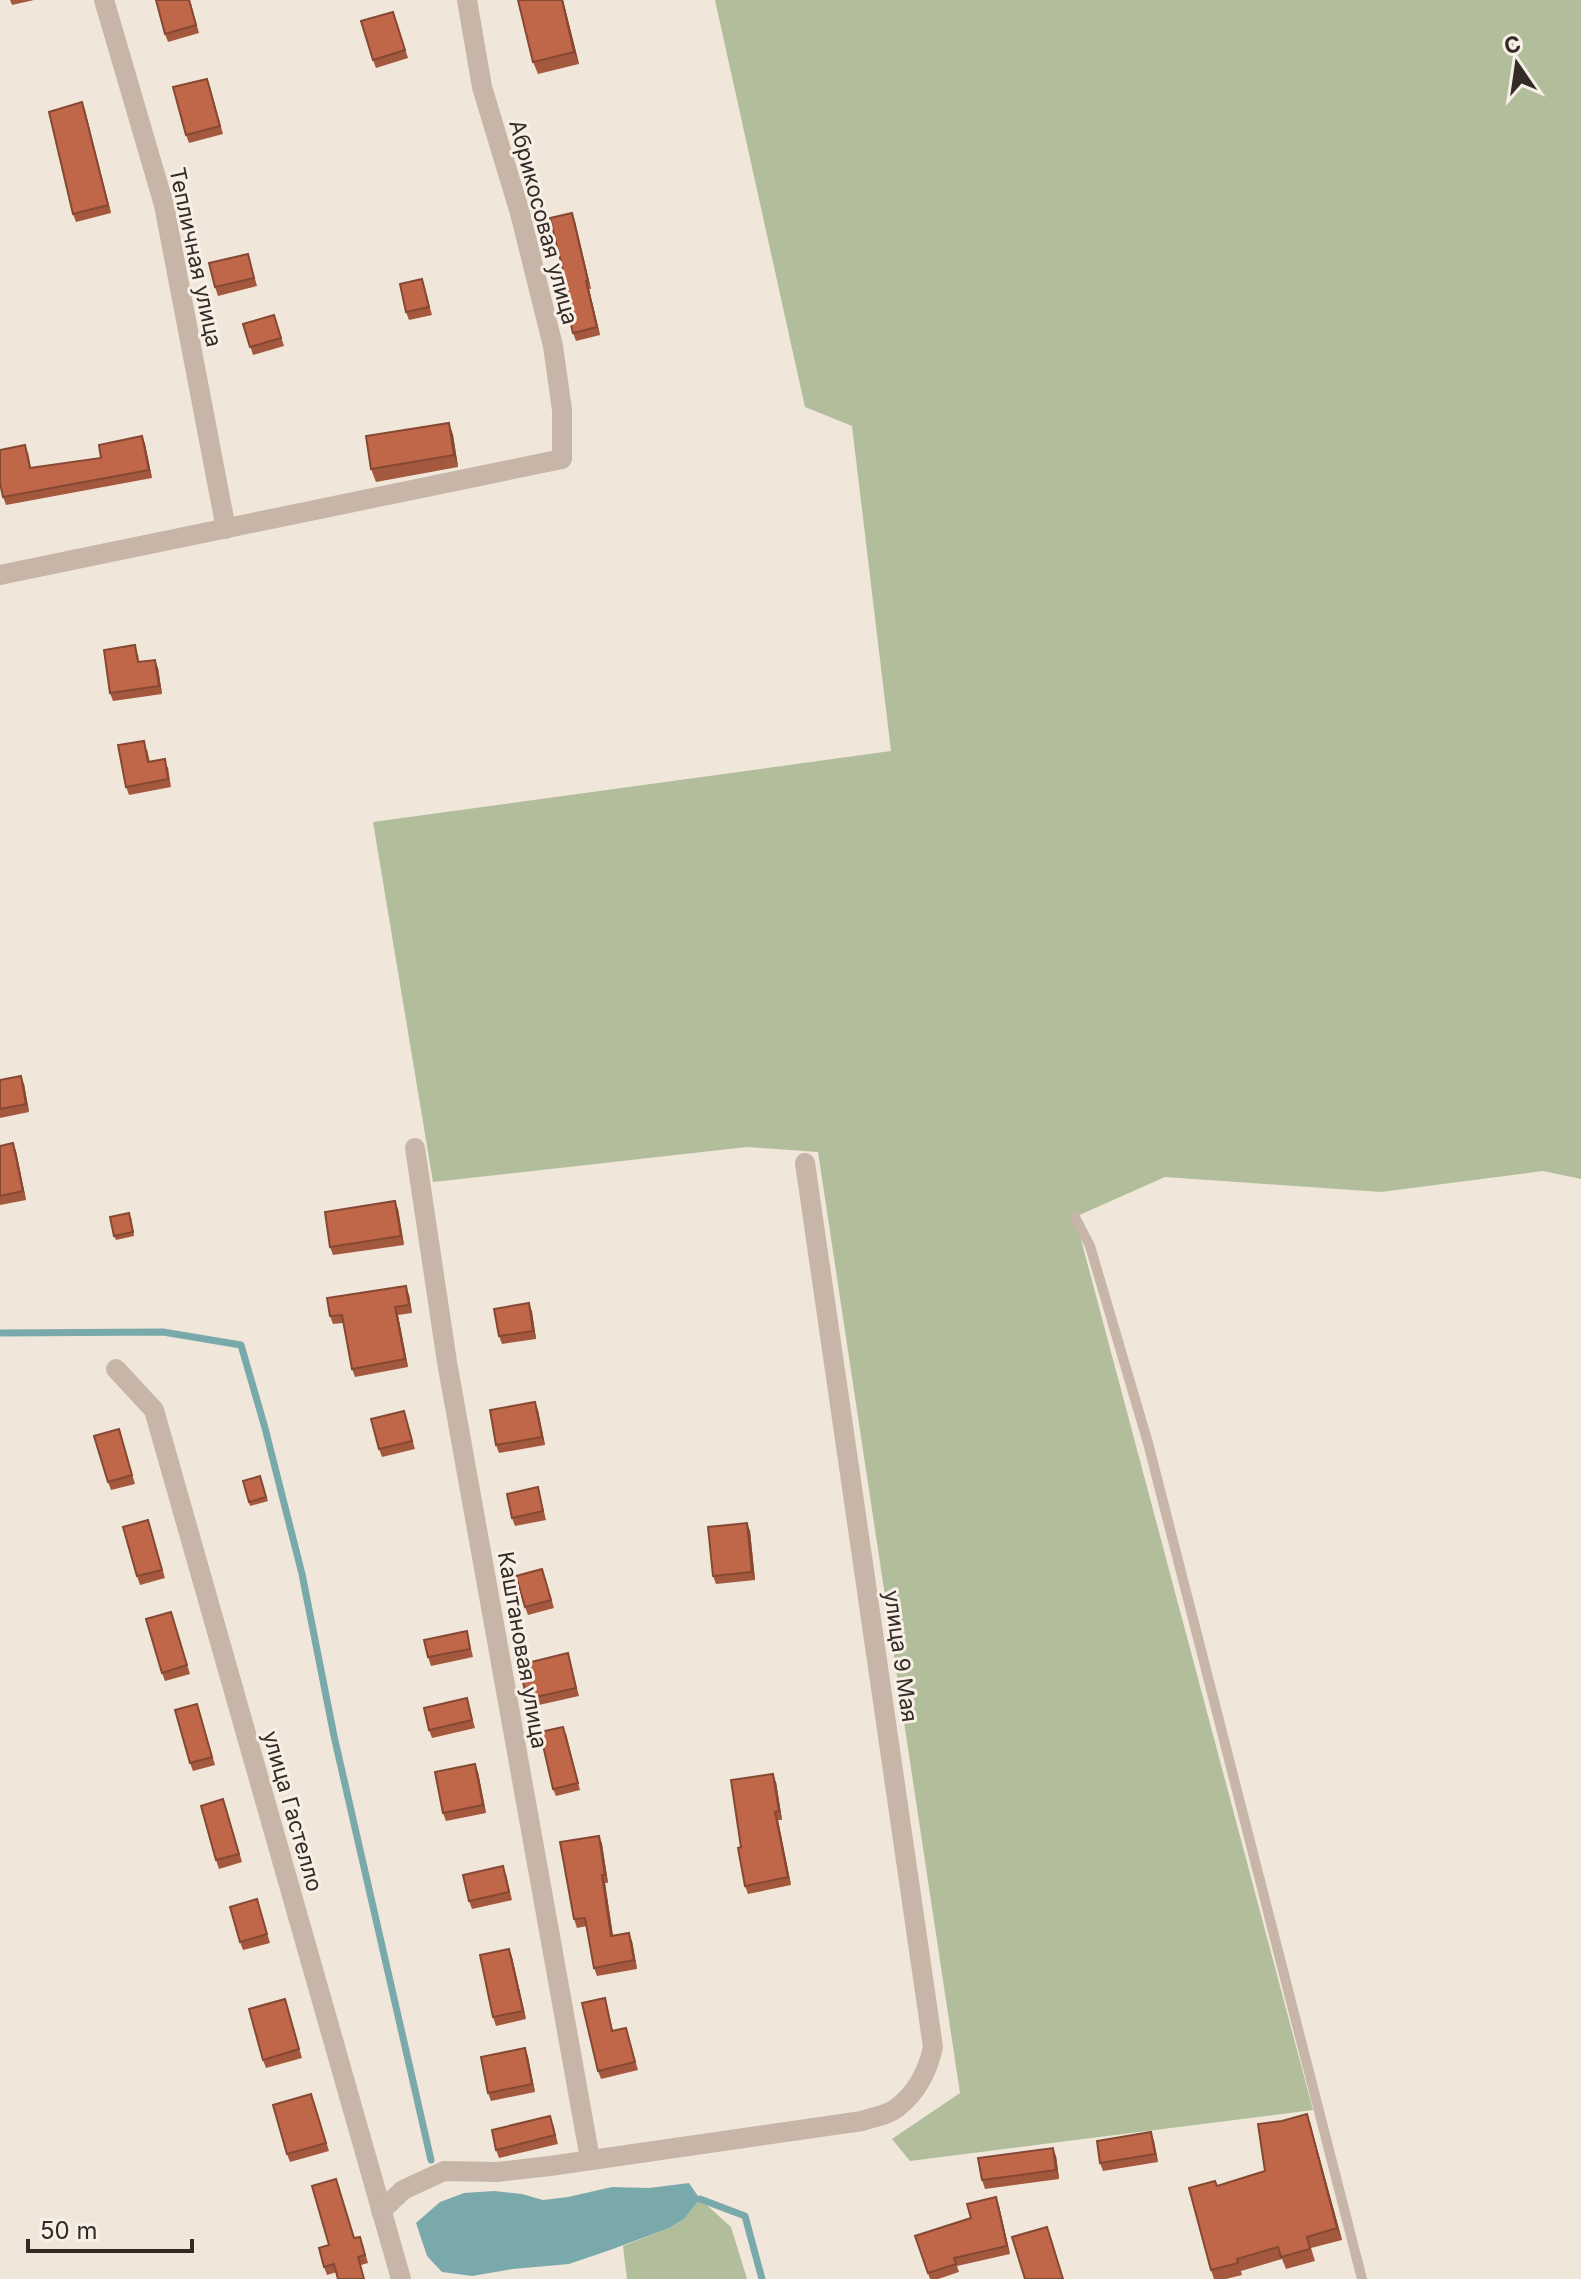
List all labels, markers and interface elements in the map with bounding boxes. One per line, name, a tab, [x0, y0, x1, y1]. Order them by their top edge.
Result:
north arrow	[1477, 24, 1557, 104]
text: С	[1502, 30, 1523, 59]
street label: Абрикосовая улица	[504, 117, 584, 327]
street label: Тепличная улица	[164, 165, 228, 349]
street label: Каштановая улица	[493, 1549, 553, 1751]
street label: улица 9 Мая	[879, 1588, 923, 1724]
street label: улица Гастелло	[258, 1728, 328, 1894]
scale bar	[28, 2203, 192, 2253]
text: 50 m	[40, 2216, 98, 2245]

